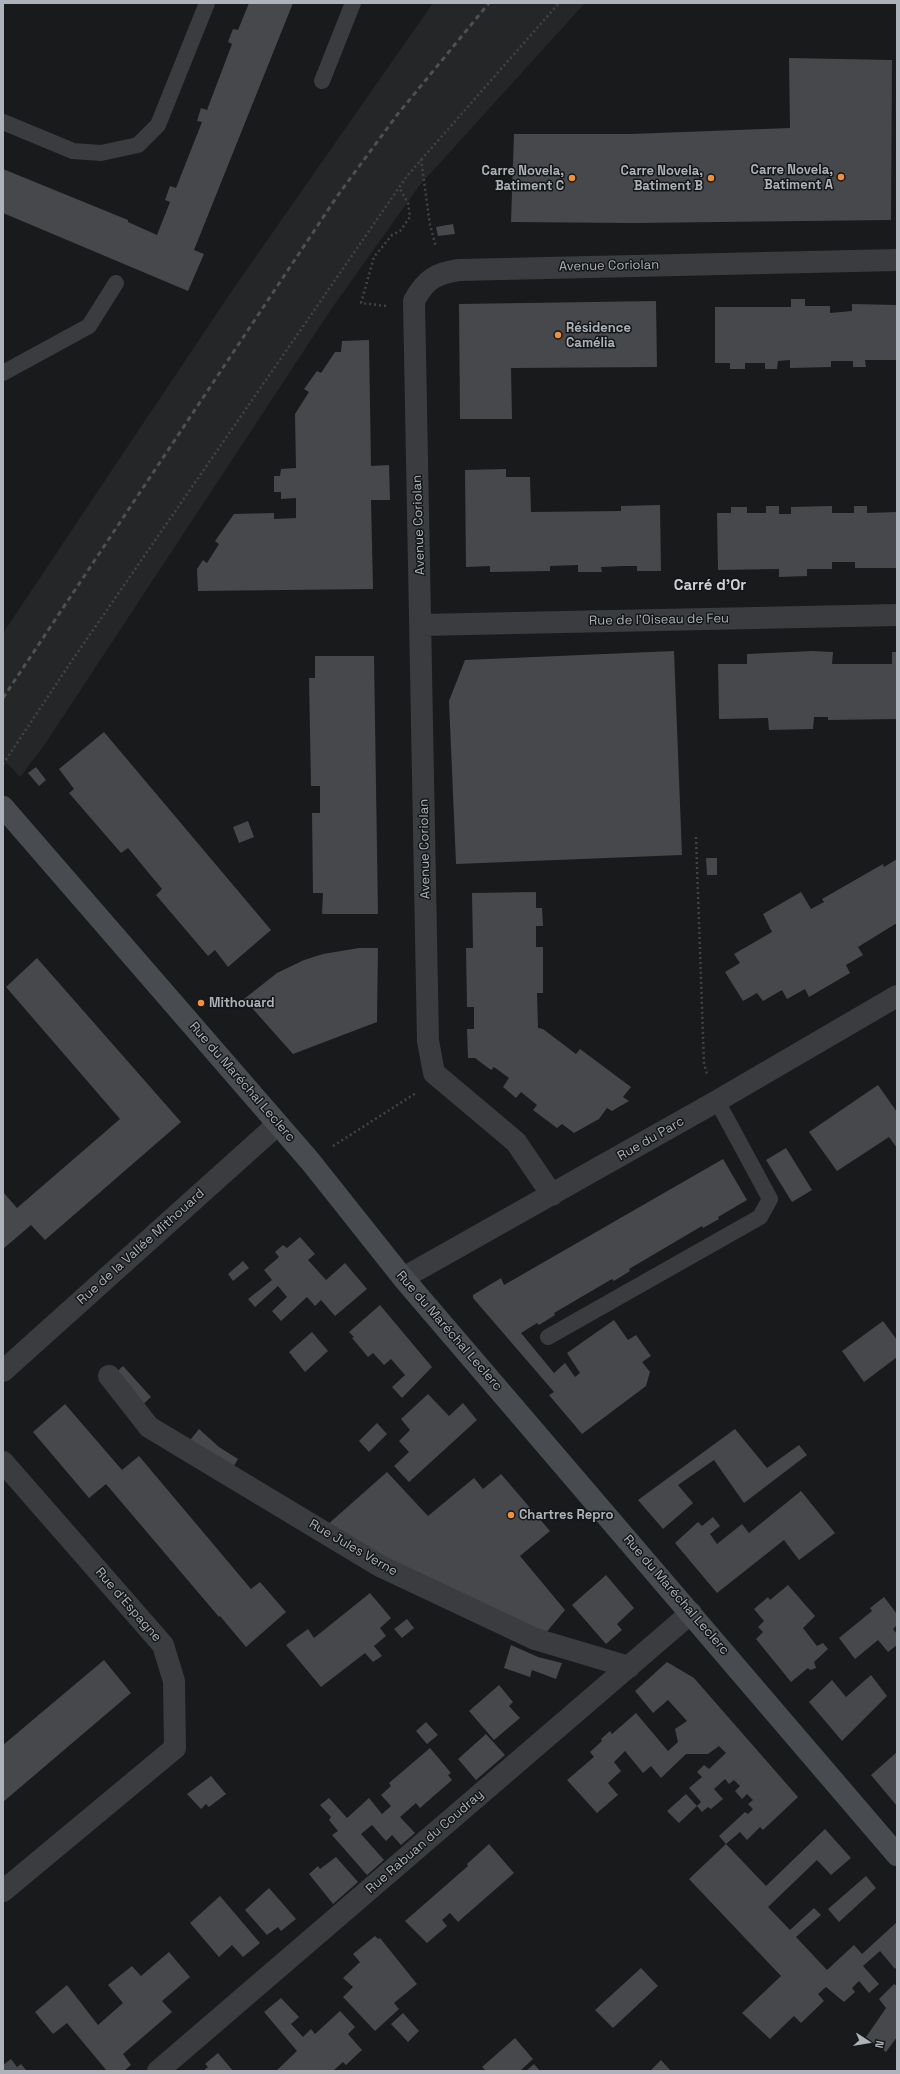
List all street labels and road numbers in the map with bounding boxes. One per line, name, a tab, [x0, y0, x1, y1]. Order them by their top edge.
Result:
street label: Avenue Coriolan	[559, 257, 659, 275]
street label: Avenue Coriolan	[409, 475, 429, 575]
street label: Rue de l'Oiseau de Feu	[589, 611, 729, 629]
street label: Avenue Coriolan	[416, 799, 434, 899]
street label: Rue du Maréchal Leclerc	[186, 1019, 298, 1145]
street label: Rue du Parc	[615, 1114, 687, 1164]
street label: Rue de la Vallée Mithouard	[74, 1186, 208, 1308]
street label: Rue du Maréchal Leclerc	[393, 1268, 505, 1394]
street label: Rue Jules Verne	[306, 1516, 400, 1580]
street label: Rue du Maréchal Leclerc	[620, 1532, 732, 1658]
street label: Rue d'Espagne	[92, 1565, 164, 1645]
street label: Rue Rabuan du Coudray	[363, 1787, 487, 1897]

